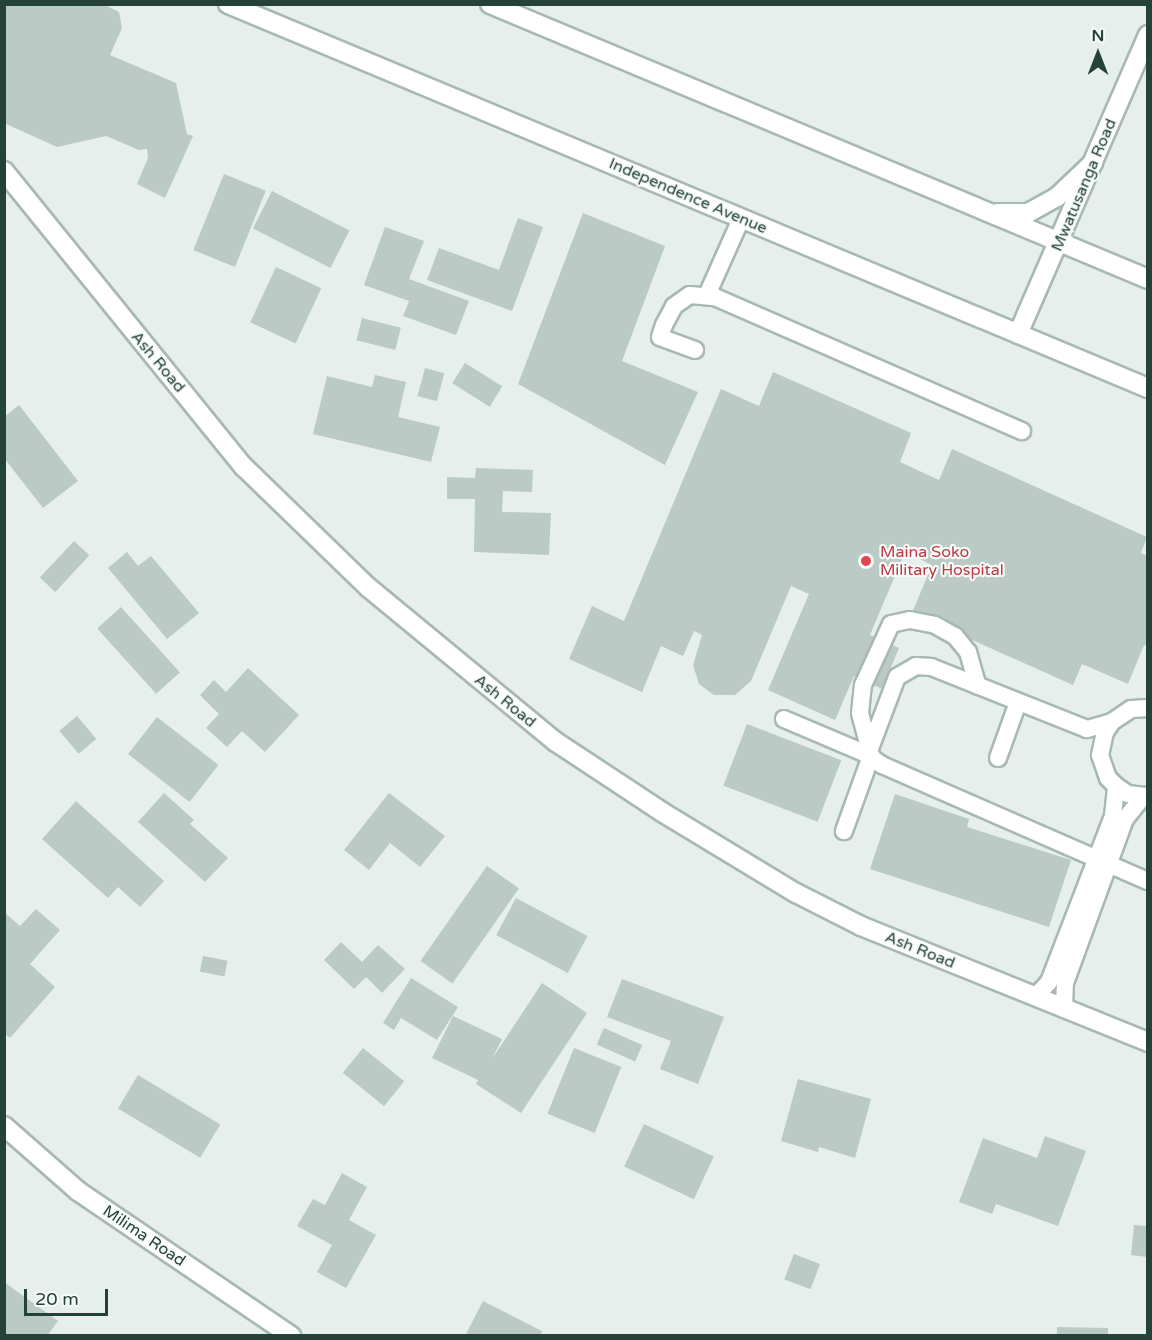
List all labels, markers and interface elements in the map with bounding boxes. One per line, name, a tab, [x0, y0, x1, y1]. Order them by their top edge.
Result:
north arrow	[1068, 24, 1128, 84]
text: N	[1092, 26, 1104, 46]
street label: Mwatusanga Road	[1047, 116, 1121, 254]
street label: Independence Avenue	[606, 154, 770, 238]
street label: Ash Road	[127, 328, 189, 396]
place label: Maina Soko Military Hospital	[880, 542, 1004, 580]
marker: Maina Soko Military Hospital	[857, 552, 875, 570]
street label: Ash Road	[470, 670, 540, 732]
street label: Ash Road	[882, 927, 958, 973]
street label: Milima Road	[99, 1201, 189, 1271]
scale bar	[27, 1277, 111, 1315]
text: 20 m	[35, 1288, 79, 1310]

